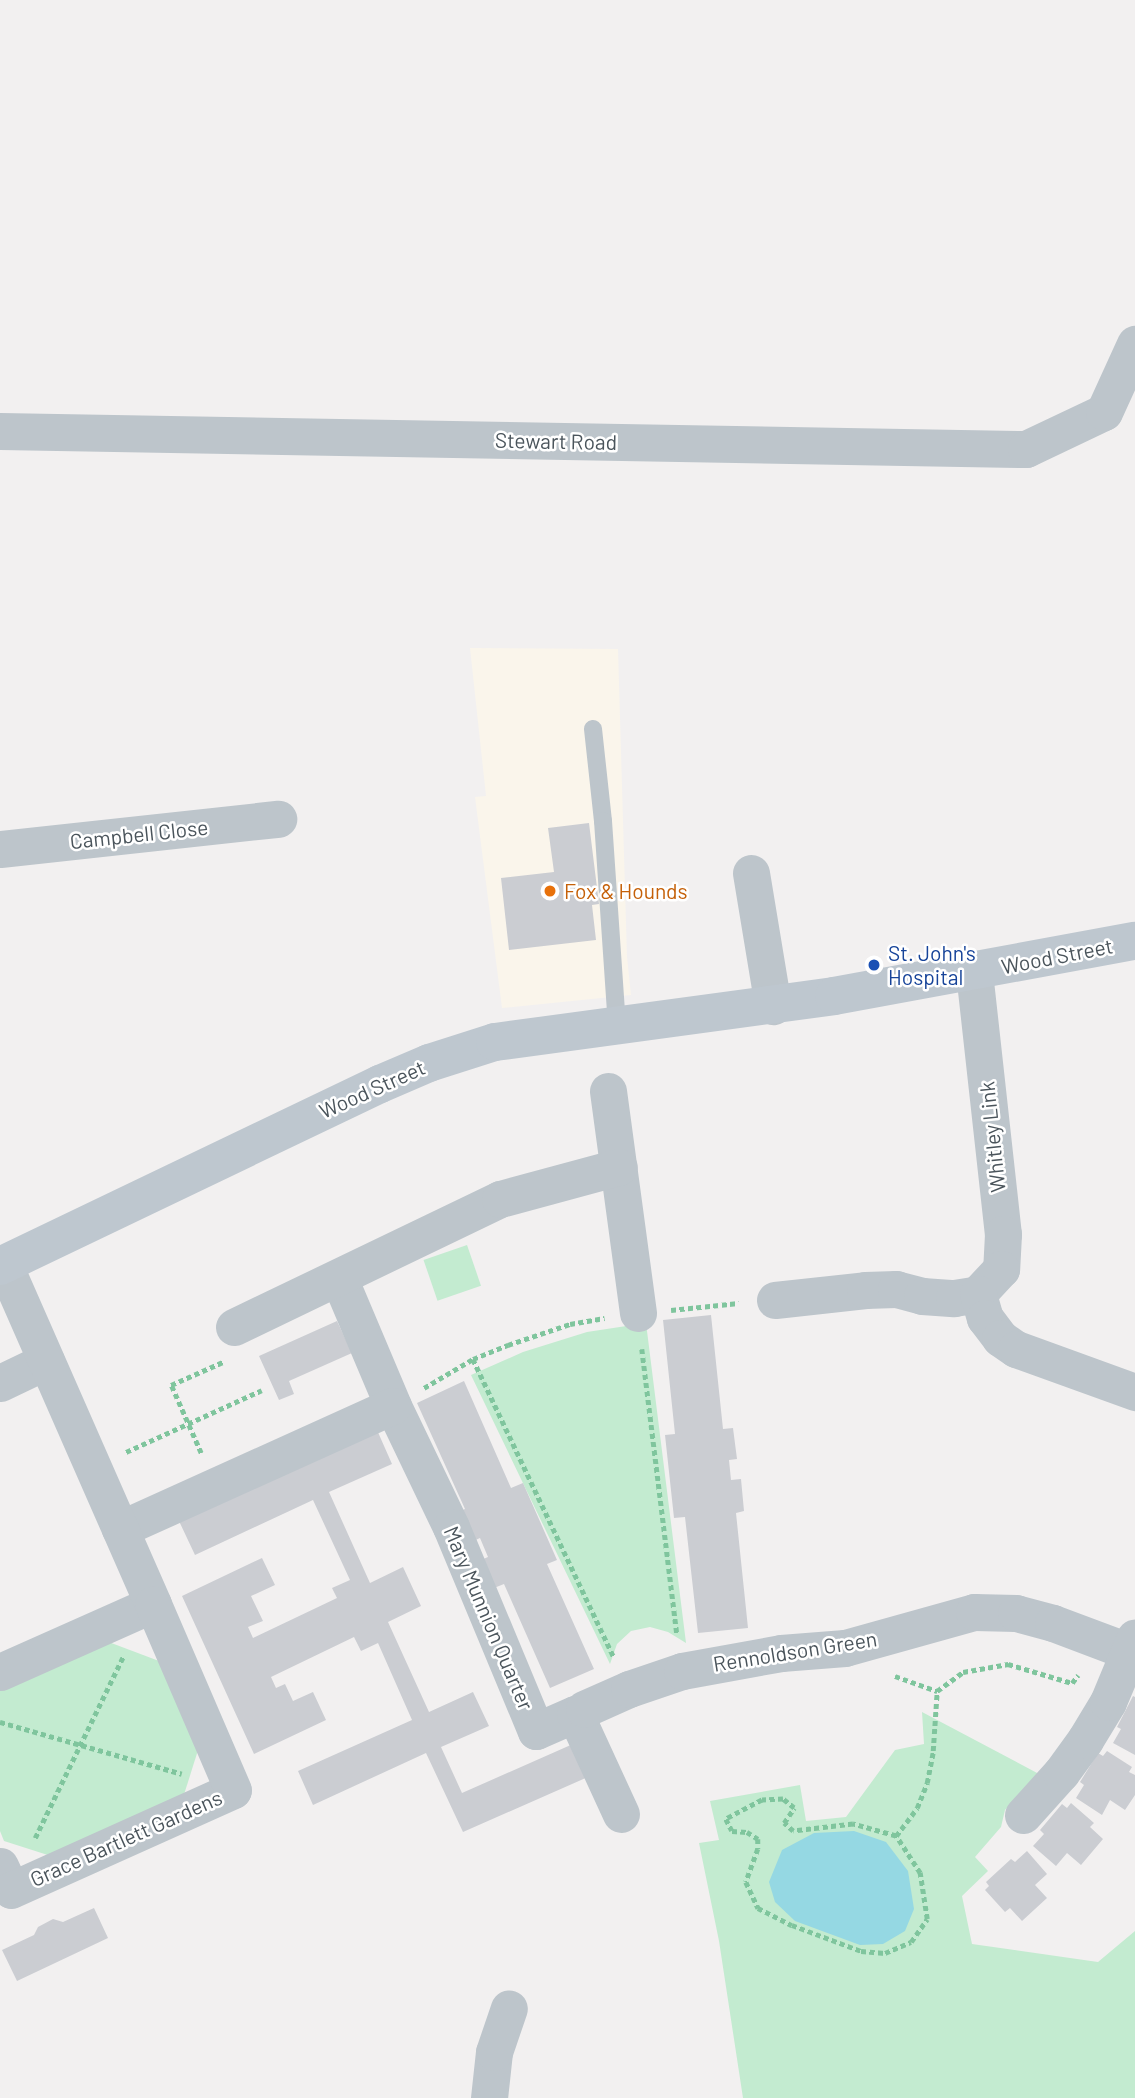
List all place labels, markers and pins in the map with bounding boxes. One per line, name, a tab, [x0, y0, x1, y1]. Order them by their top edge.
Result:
place label: Fox & Hounds	[564, 878, 688, 904]
marker: Fox & Hounds	[542, 883, 558, 899]
place label: St. John's Hospital	[888, 940, 976, 990]
marker: St. John's Hospital	[866, 957, 882, 973]

